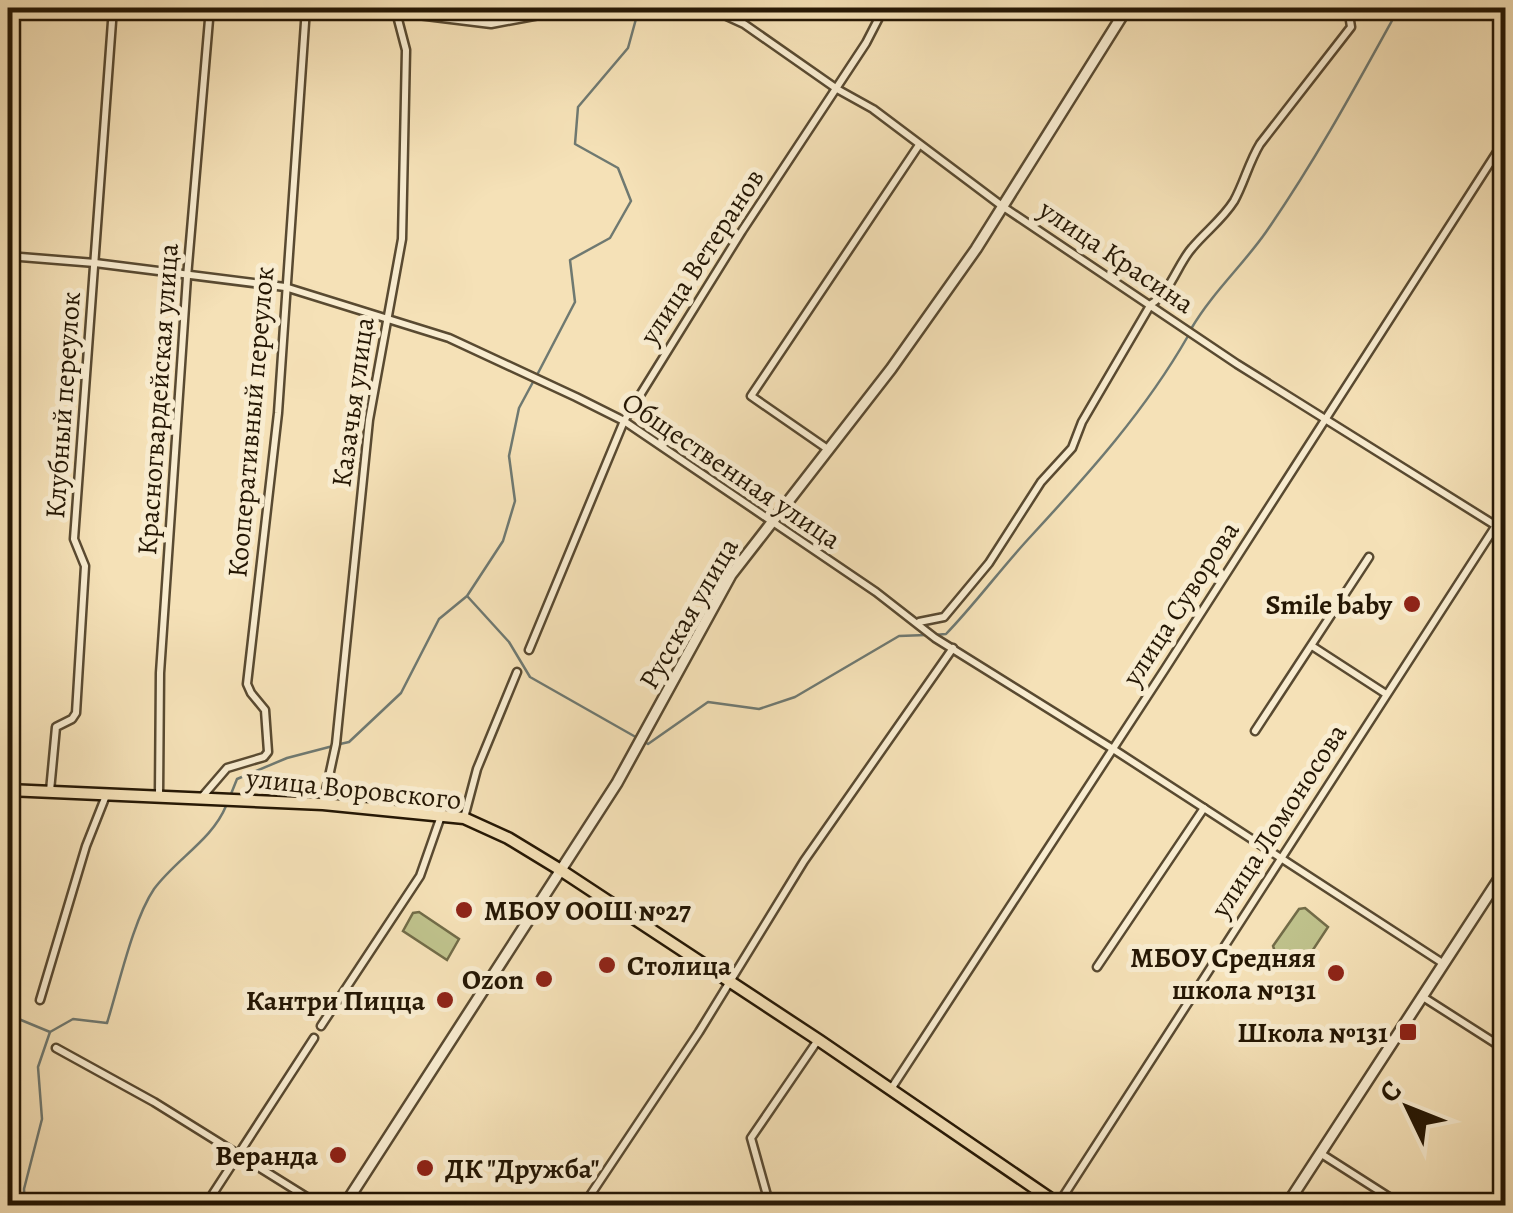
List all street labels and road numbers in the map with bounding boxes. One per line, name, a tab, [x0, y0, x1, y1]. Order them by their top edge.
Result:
street label: улица Ветеранов	[630, 161, 773, 353]
street label: улица Красина	[1030, 190, 1202, 323]
street label: Красногвардейская улица	[128, 242, 188, 556]
street label: Кооперативный переулок	[218, 265, 284, 579]
street label: Клубный переулок	[36, 290, 90, 520]
street label: Казачья улица	[322, 314, 384, 490]
street label: Общественная улица	[614, 383, 848, 558]
street label: улица Суворова	[1113, 514, 1248, 694]
street label: Русская улица	[630, 531, 748, 696]
street label: улица Ломоносова	[1201, 716, 1356, 926]
street label: улица Воровского	[244, 759, 463, 819]

